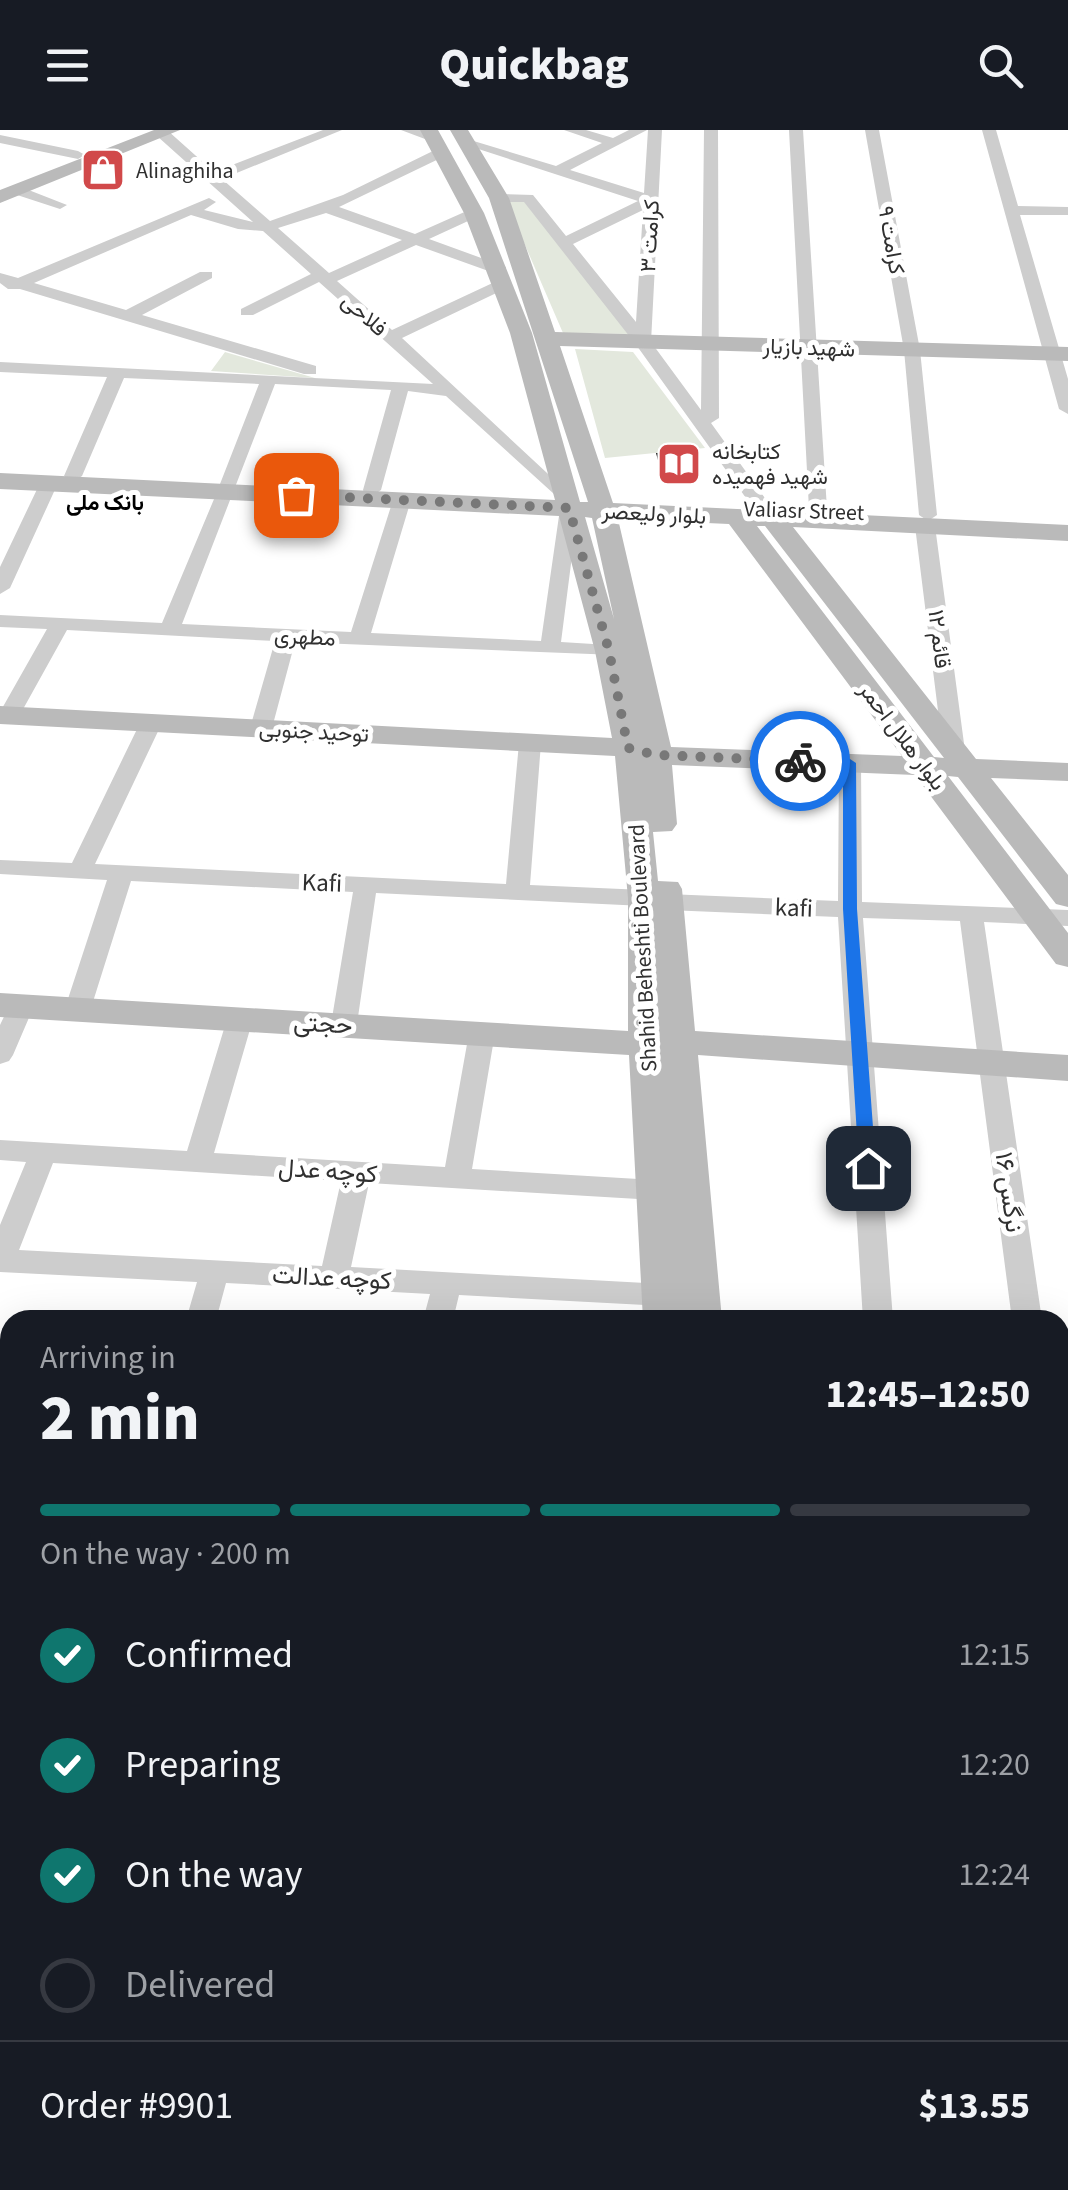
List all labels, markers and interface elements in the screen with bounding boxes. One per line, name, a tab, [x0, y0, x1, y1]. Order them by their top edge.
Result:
text: Quickbag	[439, 33, 629, 97]
icon: menu	[40, 38, 95, 93]
icon: search	[973, 38, 1028, 93]
shop icon: Alinaghiha	[80, 147, 126, 193]
place label: Alinaghiha	[136, 155, 234, 187]
street label: کرامت ۳	[632, 199, 668, 273]
street label: کرامت ۹	[869, 203, 913, 277]
street label: فلاحی	[334, 285, 394, 344]
street label: شهید بازیار	[761, 330, 856, 366]
place label: کتابخانه شهید فهمیده	[712, 436, 828, 493]
library icon: کتابخانه شهید فهمیده	[656, 441, 702, 487]
pin	[254, 453, 339, 538]
icon: bag	[269, 468, 324, 523]
district label: بانک ملی	[66, 487, 144, 519]
street label: Valiasr Street	[743, 493, 865, 529]
street label: بلوار ولیعصر	[600, 495, 707, 533]
street label: قائم ۱۲	[920, 608, 958, 670]
street label: مطهری	[273, 619, 337, 655]
street label: بلوار هلال احمر	[850, 675, 954, 797]
courier	[750, 711, 850, 811]
street label: توحید جنوبی	[258, 713, 370, 751]
icon: bike	[773, 734, 828, 789]
street label: Shahid Beheshti Boulevard	[621, 823, 665, 1073]
street label: Kafi	[301, 864, 343, 902]
street label: kafi	[774, 889, 814, 927]
street label: حجتی	[293, 1004, 353, 1044]
pin	[826, 1126, 911, 1211]
icon: home	[841, 1141, 896, 1196]
street label: کوچه عدل	[277, 1150, 379, 1192]
street label: نرگس ۱۶	[986, 1150, 1032, 1235]
street label: کوچه عدالت	[271, 1257, 393, 1299]
text: Arriving in	[40, 1335, 176, 1381]
text: 12:45–12:50	[826, 1368, 1030, 1422]
text: 2 min	[40, 1372, 200, 1465]
text: On the way · 200 m	[40, 1531, 291, 1577]
icon: check	[40, 1628, 95, 1683]
text: Confirmed	[125, 1628, 293, 1682]
text: 12:15	[958, 1632, 1030, 1678]
icon: check	[40, 1738, 95, 1793]
text: Preparing	[125, 1738, 280, 1792]
text: 12:20	[958, 1742, 1030, 1788]
icon: check	[40, 1848, 95, 1903]
text: On the way	[125, 1848, 302, 1902]
text: 12:24	[958, 1852, 1030, 1898]
text: Delivered	[125, 1958, 275, 2012]
text: Order #9901	[40, 2079, 233, 2133]
text: $13.55	[918, 2079, 1030, 2133]

